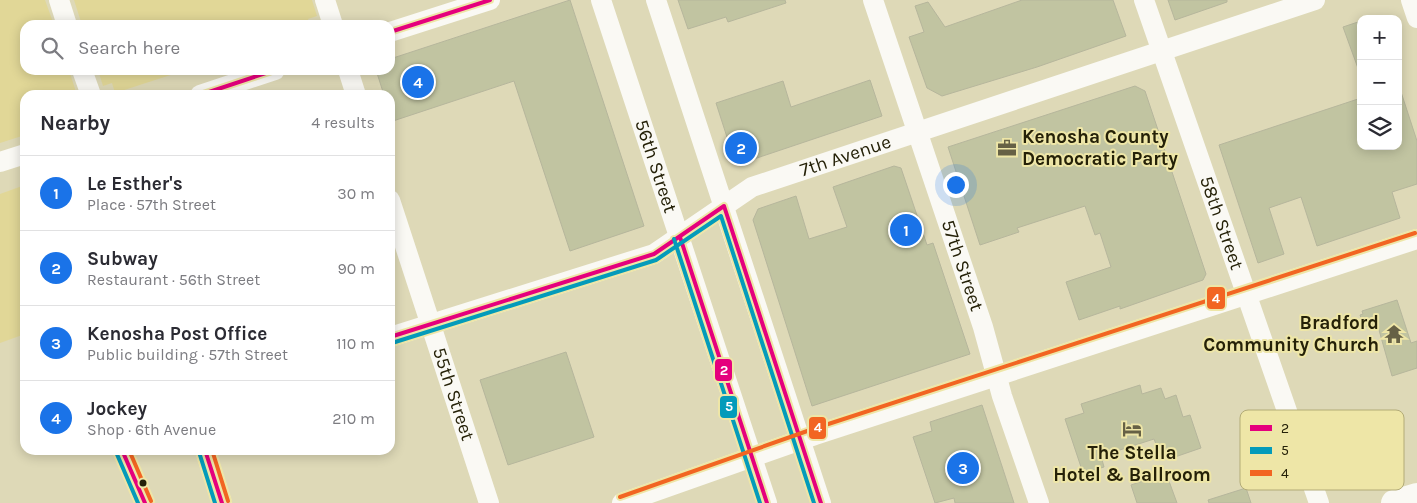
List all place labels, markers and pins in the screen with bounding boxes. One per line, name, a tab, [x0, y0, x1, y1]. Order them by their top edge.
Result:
pin: 4	[402, 63, 434, 101]
place label: Kenosha County Democratic Party	[1022, 126, 1178, 170]
pin: 2	[725, 129, 757, 167]
office icon: Kenosha County Democratic Party	[996, 137, 1018, 159]
pin: 1	[890, 211, 922, 249]
place label: Bradford Community Church	[1203, 312, 1379, 356]
temple icon: Bradford Community Church	[1383, 323, 1405, 345]
hotel icon: The Stella Hotel & Ballroom	[1121, 418, 1143, 440]
place label: The Stella Hotel & Ballroom	[1053, 442, 1211, 486]
pin: 3	[947, 449, 979, 487]
unlabelled marker	[138, 478, 148, 488]

